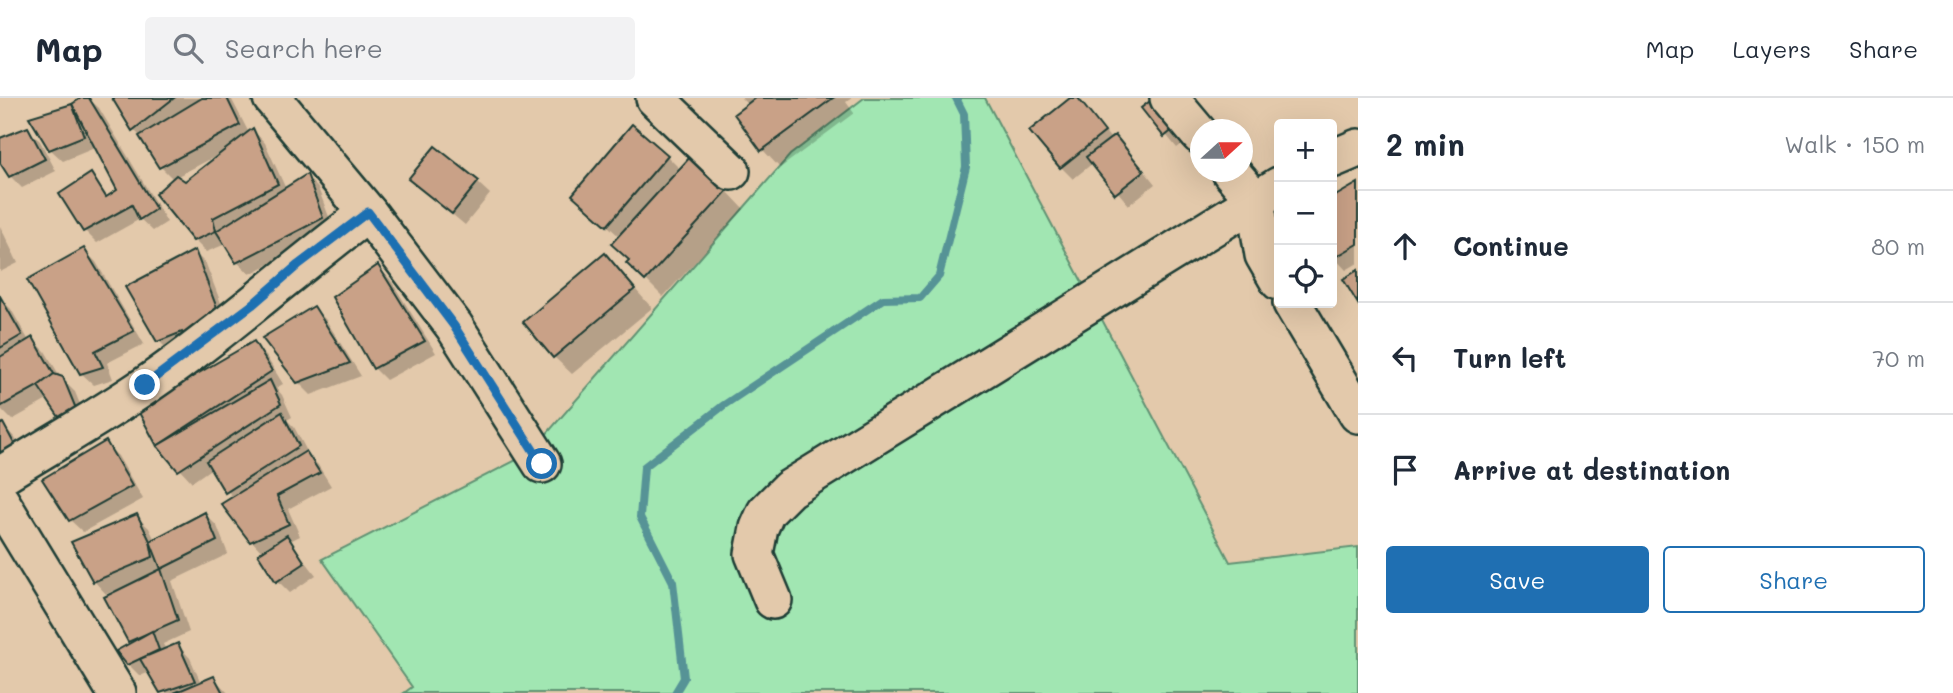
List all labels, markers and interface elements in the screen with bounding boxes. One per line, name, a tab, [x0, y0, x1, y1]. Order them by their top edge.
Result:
search box	[145, 17, 635, 80]
text: Map	[35, 27, 103, 70]
icon: search	[169, 29, 207, 67]
text: Search here	[225, 31, 383, 65]
text: Map	[1646, 33, 1694, 64]
text: Layers	[1732, 33, 1811, 64]
text: Share	[1849, 33, 1918, 64]
north arrow	[1190, 119, 1253, 182]
map controls	[1274, 119, 1337, 308]
button: +	[1274, 119, 1337, 182]
text: 2 min	[1386, 124, 1465, 164]
text: Walk · 150 m	[1784, 129, 1925, 159]
button: −	[1274, 182, 1337, 245]
icon: ahead	[1386, 227, 1424, 265]
text: Continue	[1453, 229, 1569, 263]
text: 80 m	[1871, 231, 1925, 261]
button: locate	[1274, 245, 1337, 308]
icon: left	[1386, 339, 1424, 377]
text: Turn left	[1453, 341, 1566, 375]
text: 70 m	[1872, 343, 1925, 373]
route end	[129, 369, 160, 400]
route start	[526, 448, 557, 479]
icon: arrive	[1386, 451, 1424, 489]
text: Arrive at destination	[1453, 453, 1730, 487]
button: Save	[1386, 546, 1649, 613]
button: Share	[1663, 546, 1925, 613]

